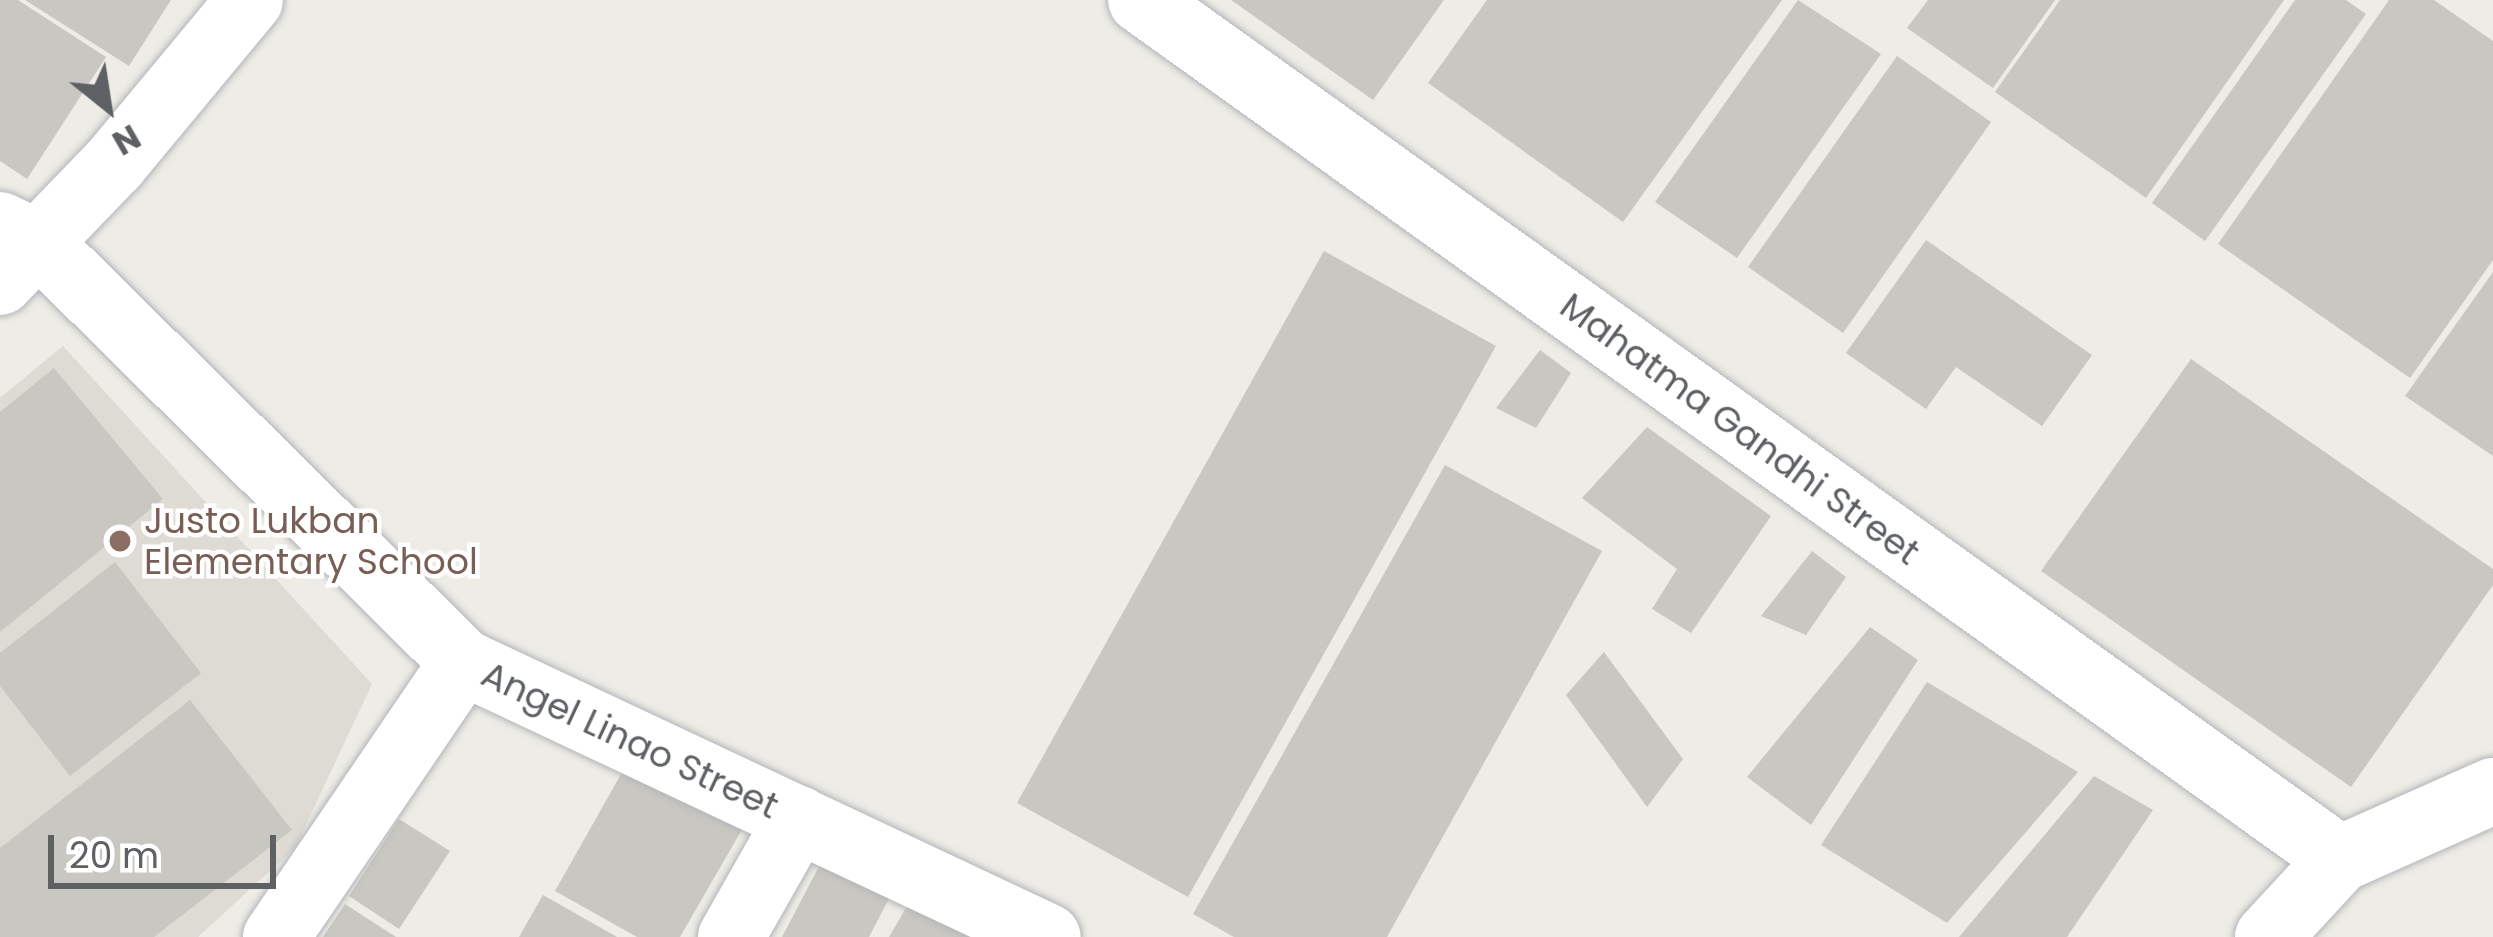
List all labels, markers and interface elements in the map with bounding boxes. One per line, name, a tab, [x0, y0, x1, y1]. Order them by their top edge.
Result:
north arrow	[48, 48, 168, 168]
text: N	[104, 113, 149, 166]
street label: Mahatma Gandhi Street	[1552, 284, 1928, 574]
place label: Justo Lukban Elementary School	[144, 498, 478, 583]
marker: Justo Lukban Elementary School	[107, 528, 133, 554]
street label: Angel Linao Street	[475, 652, 785, 828]
scale bar	[54, 811, 282, 885]
text: 20 m	[69, 830, 159, 881]

